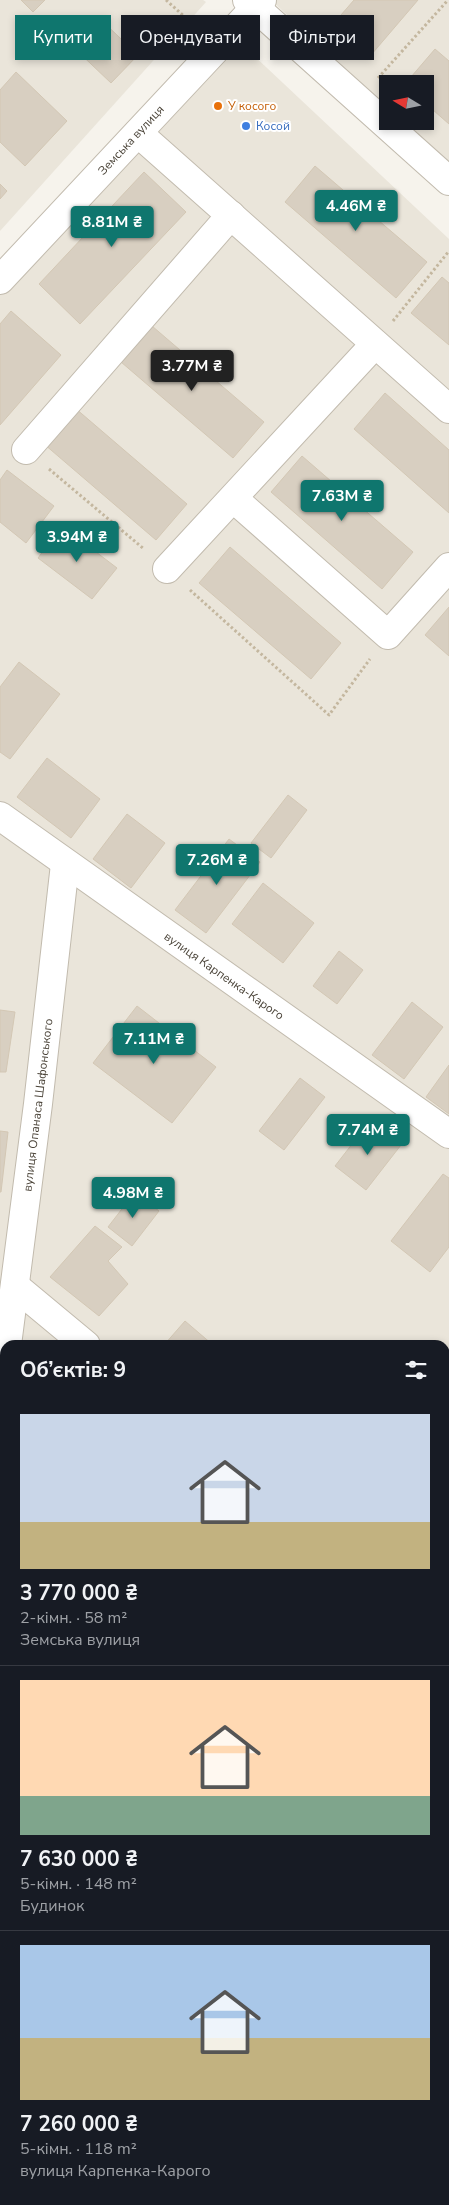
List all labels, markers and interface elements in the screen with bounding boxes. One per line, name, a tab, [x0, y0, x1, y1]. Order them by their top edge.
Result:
chip: Купити	[15, 15, 111, 60]
chip: Орендувати	[121, 15, 260, 60]
chip: Фільтри	[270, 15, 374, 60]
north arrow	[379, 75, 434, 130]
map controls	[379, 75, 434, 130]
place label: У косого	[227, 98, 277, 114]
marker: У косого	[212, 100, 224, 112]
street label: Земська вулиця	[94, 102, 168, 178]
place label: Косой	[256, 118, 290, 134]
marker: Косой	[240, 120, 252, 132]
pin: 4.46M ₴	[310, 190, 402, 232]
text: 4.46M ₴	[326, 195, 386, 217]
pin: 8.81M ₴	[66, 206, 158, 248]
text: 8.81M ₴	[82, 211, 142, 233]
pin: 3.77M ₴	[146, 350, 238, 392]
text: 3.77M ₴	[162, 355, 222, 377]
pin: 7.63M ₴	[296, 480, 388, 522]
text: 7.63M ₴	[312, 485, 372, 507]
pin: 3.94M ₴	[31, 520, 123, 563]
text: 3.94M ₴	[47, 526, 107, 548]
pin: 7.26M ₴	[171, 844, 263, 886]
text: 7.26M ₴	[187, 849, 247, 871]
street label: вулиця Карпенка-Карого	[161, 928, 287, 1024]
street label: вулиця Опанаса Шафонського	[19, 1017, 57, 1192]
pin: 7.11M ₴	[108, 1022, 200, 1065]
text: 7.11M ₴	[124, 1028, 184, 1050]
pin: 7.74M ₴	[322, 1114, 414, 1156]
text: 7.74M ₴	[338, 1119, 398, 1141]
pin: 4.98M ₴	[87, 1176, 179, 1219]
text: 4.98M ₴	[103, 1182, 163, 1204]
text: Об’єктів: 9	[20, 1356, 126, 1384]
icon: filters	[402, 1356, 430, 1384]
icon: home	[180, 1447, 270, 1537]
text: 3 770 000 ₴	[20, 1579, 138, 1607]
text: 2-кімн. · 58 m²	[20, 1607, 127, 1629]
text: Земська вулиця	[20, 1629, 140, 1651]
icon: home	[180, 1712, 270, 1802]
text: 7 630 000 ₴	[20, 1845, 138, 1873]
text: 5-кімн. · 148 m²	[20, 1873, 137, 1895]
text: Будинок	[20, 1895, 84, 1917]
icon: home	[180, 1977, 270, 2067]
text: 7 260 000 ₴	[20, 2110, 138, 2138]
text: 5-кімн. · 118 m²	[20, 2138, 137, 2160]
text: вулиця Карпенка-Карого	[20, 2160, 211, 2182]

